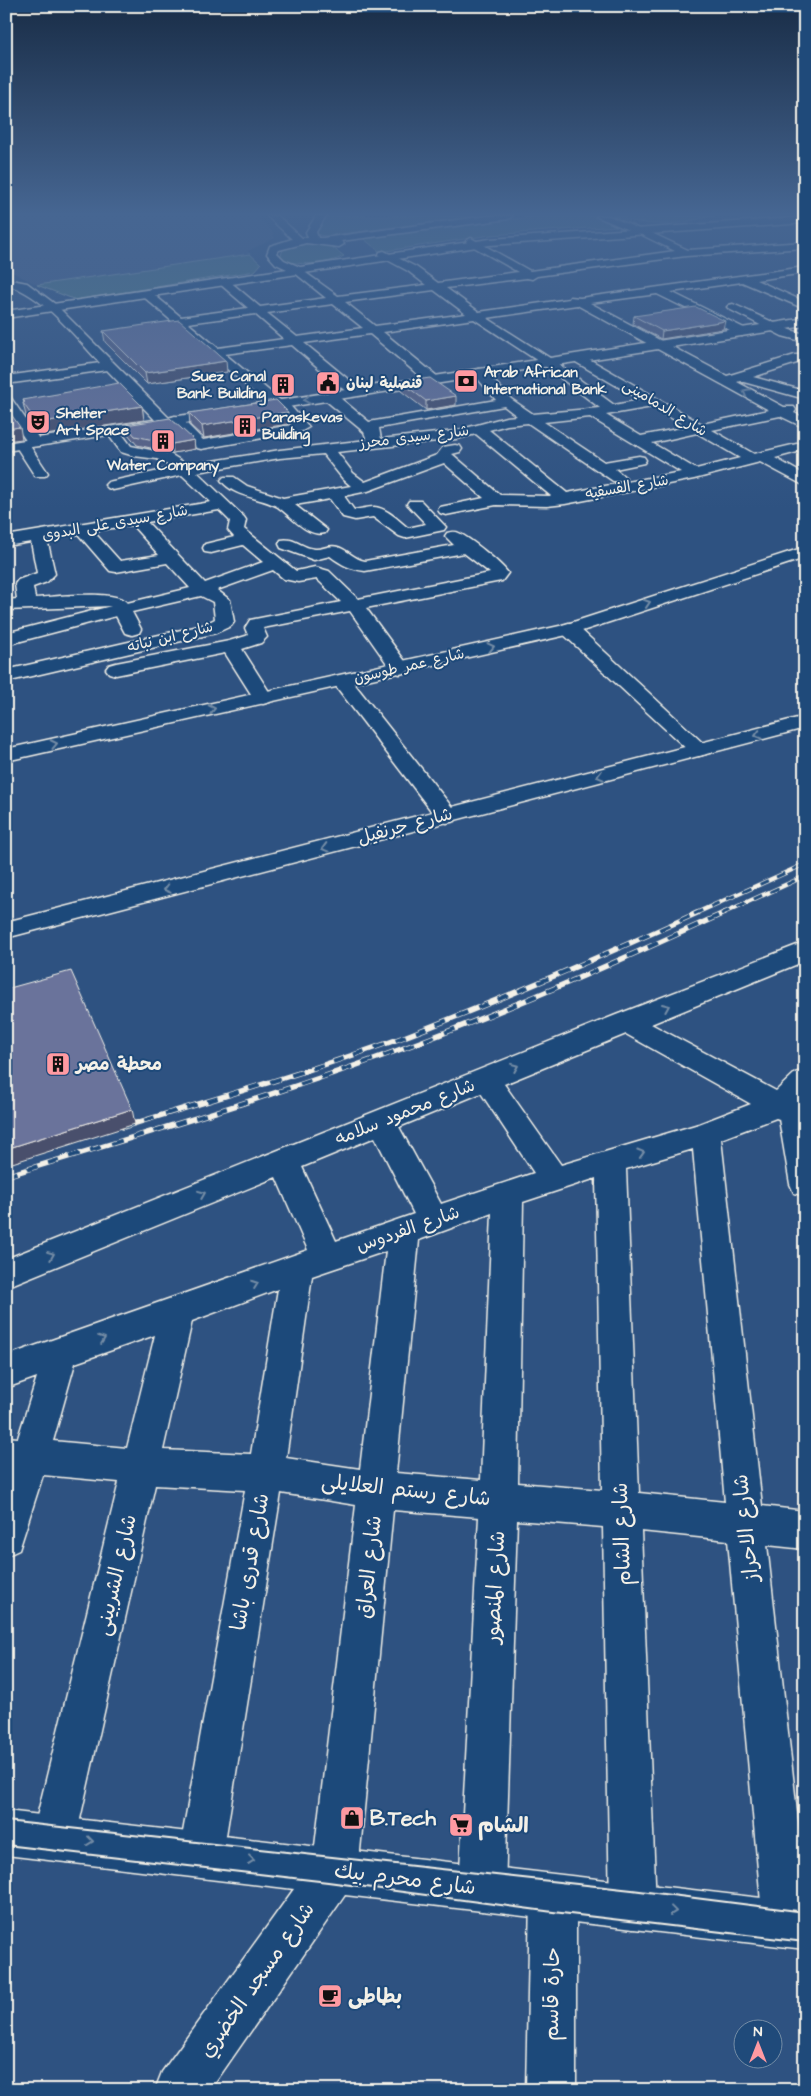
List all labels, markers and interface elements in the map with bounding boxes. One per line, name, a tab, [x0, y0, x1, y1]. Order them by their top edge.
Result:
place label: Arab African International Bank	[484, 362, 607, 400]
place label: Suez Canal Bank Building	[177, 366, 267, 406]
bank icon: Arab African International Bank	[453, 368, 479, 394]
public building icon: قنصلية لبنان	[315, 370, 341, 396]
building icon: Suez Canal Bank Building	[270, 372, 296, 398]
place label: قنصلية لبنان	[346, 373, 423, 394]
street label: شارع الدمامينى	[619, 374, 711, 442]
one-way arrow	[743, 389, 752, 399]
one-way arrow	[303, 394, 311, 404]
place label: Shelter Art Space	[55, 403, 129, 441]
place label: Paraskevas Building	[262, 407, 343, 447]
theatre icon: Shelter Art Space	[25, 409, 51, 435]
building icon: Paraskevas Building	[232, 413, 258, 439]
street label: شارع سيدى محرز	[357, 420, 470, 454]
building icon: Water Company	[150, 428, 176, 454]
place label: Water Company	[106, 455, 220, 477]
street label: شارع الفسقيه	[584, 469, 670, 505]
street label: شارع سيدى على البدوى	[40, 500, 190, 546]
one-way arrow	[642, 599, 651, 609]
street label: شارع ابن نباته	[125, 616, 215, 658]
one-way arrow	[486, 642, 495, 653]
street label: شارع عمر طوسون	[352, 643, 466, 689]
one-way arrow	[208, 704, 217, 715]
one-way arrow	[753, 729, 762, 740]
one-way arrow	[49, 739, 58, 750]
one-way arrow	[597, 770, 605, 780]
street label: شارع جرنفيل	[355, 801, 455, 851]
one-way arrow	[321, 842, 329, 852]
one-way arrow	[164, 883, 172, 893]
one-way arrow	[661, 1003, 670, 1014]
building icon: محطة مصر	[45, 1051, 71, 1077]
place label: محطة مصر	[74, 1052, 162, 1077]
one-way arrow	[510, 1063, 519, 1074]
street label: شارع محمود سلامه	[331, 1072, 479, 1152]
one-way arrow	[636, 1149, 644, 1159]
one-way arrow	[197, 1190, 206, 1200]
street label: شارع الفردوس	[353, 1200, 463, 1258]
one-way arrow	[47, 1251, 55, 1261]
one-way arrow	[250, 1280, 259, 1290]
one-way arrow	[97, 1335, 106, 1345]
street label: شارع رستم العلايلى	[320, 1467, 492, 1514]
street label: شارع الاحراز	[726, 1473, 766, 1585]
street label: شارع الشام	[606, 1482, 639, 1586]
street label: شارع قدرى باشا	[224, 1491, 276, 1633]
street label: شارع الشربينى	[88, 1511, 144, 1639]
street label: شارع العراق	[349, 1514, 389, 1620]
street label: شارع المنصور	[477, 1530, 512, 1646]
place label: B.Tech	[370, 1804, 437, 1833]
shop icon: B.Tech	[339, 1805, 365, 1831]
place label: الشام	[478, 1811, 529, 1841]
supermarket icon: الشام	[448, 1812, 474, 1838]
one-way arrow	[86, 1835, 94, 1846]
one-way arrow	[247, 1854, 255, 1865]
street label: شارع محرم بيك	[332, 1856, 477, 1903]
street label: شارع مسجد الخضري	[192, 1896, 322, 2064]
one-way arrow	[669, 1905, 677, 1916]
street label: حارة قاسم	[537, 1947, 568, 2041]
place label: بطاطى	[348, 1982, 402, 2011]
cafe icon: بطاطى	[317, 1983, 343, 2009]
north arrow	[734, 2018, 784, 2068]
text: N	[754, 2022, 763, 2042]

